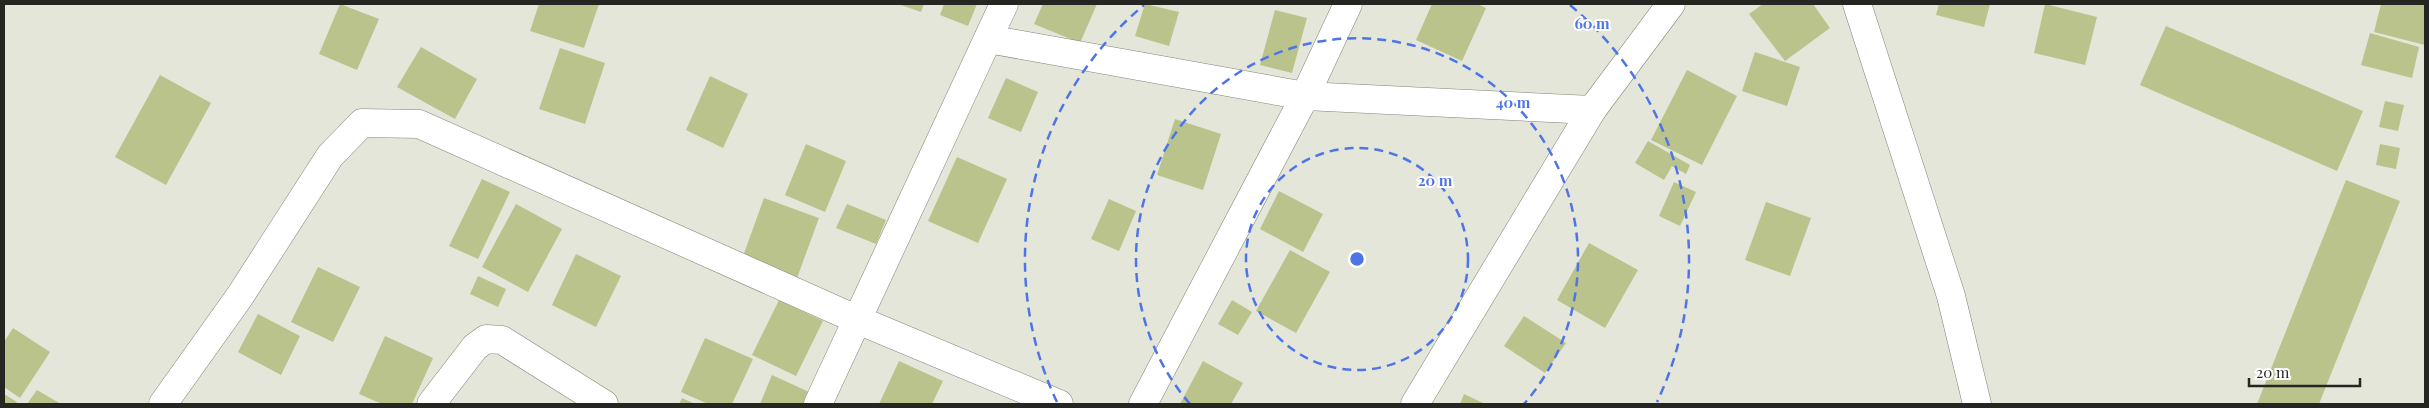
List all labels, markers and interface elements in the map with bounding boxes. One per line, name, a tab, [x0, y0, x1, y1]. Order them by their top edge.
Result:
text: 60 m	[1574, 13, 1610, 33]
text: 40 m	[1496, 92, 1531, 112]
text: 20 m	[1418, 170, 1453, 190]
centre of rings	[1348, 250, 1366, 268]
scale bar	[2249, 356, 2360, 388]
text: 20 m	[2256, 362, 2290, 382]

